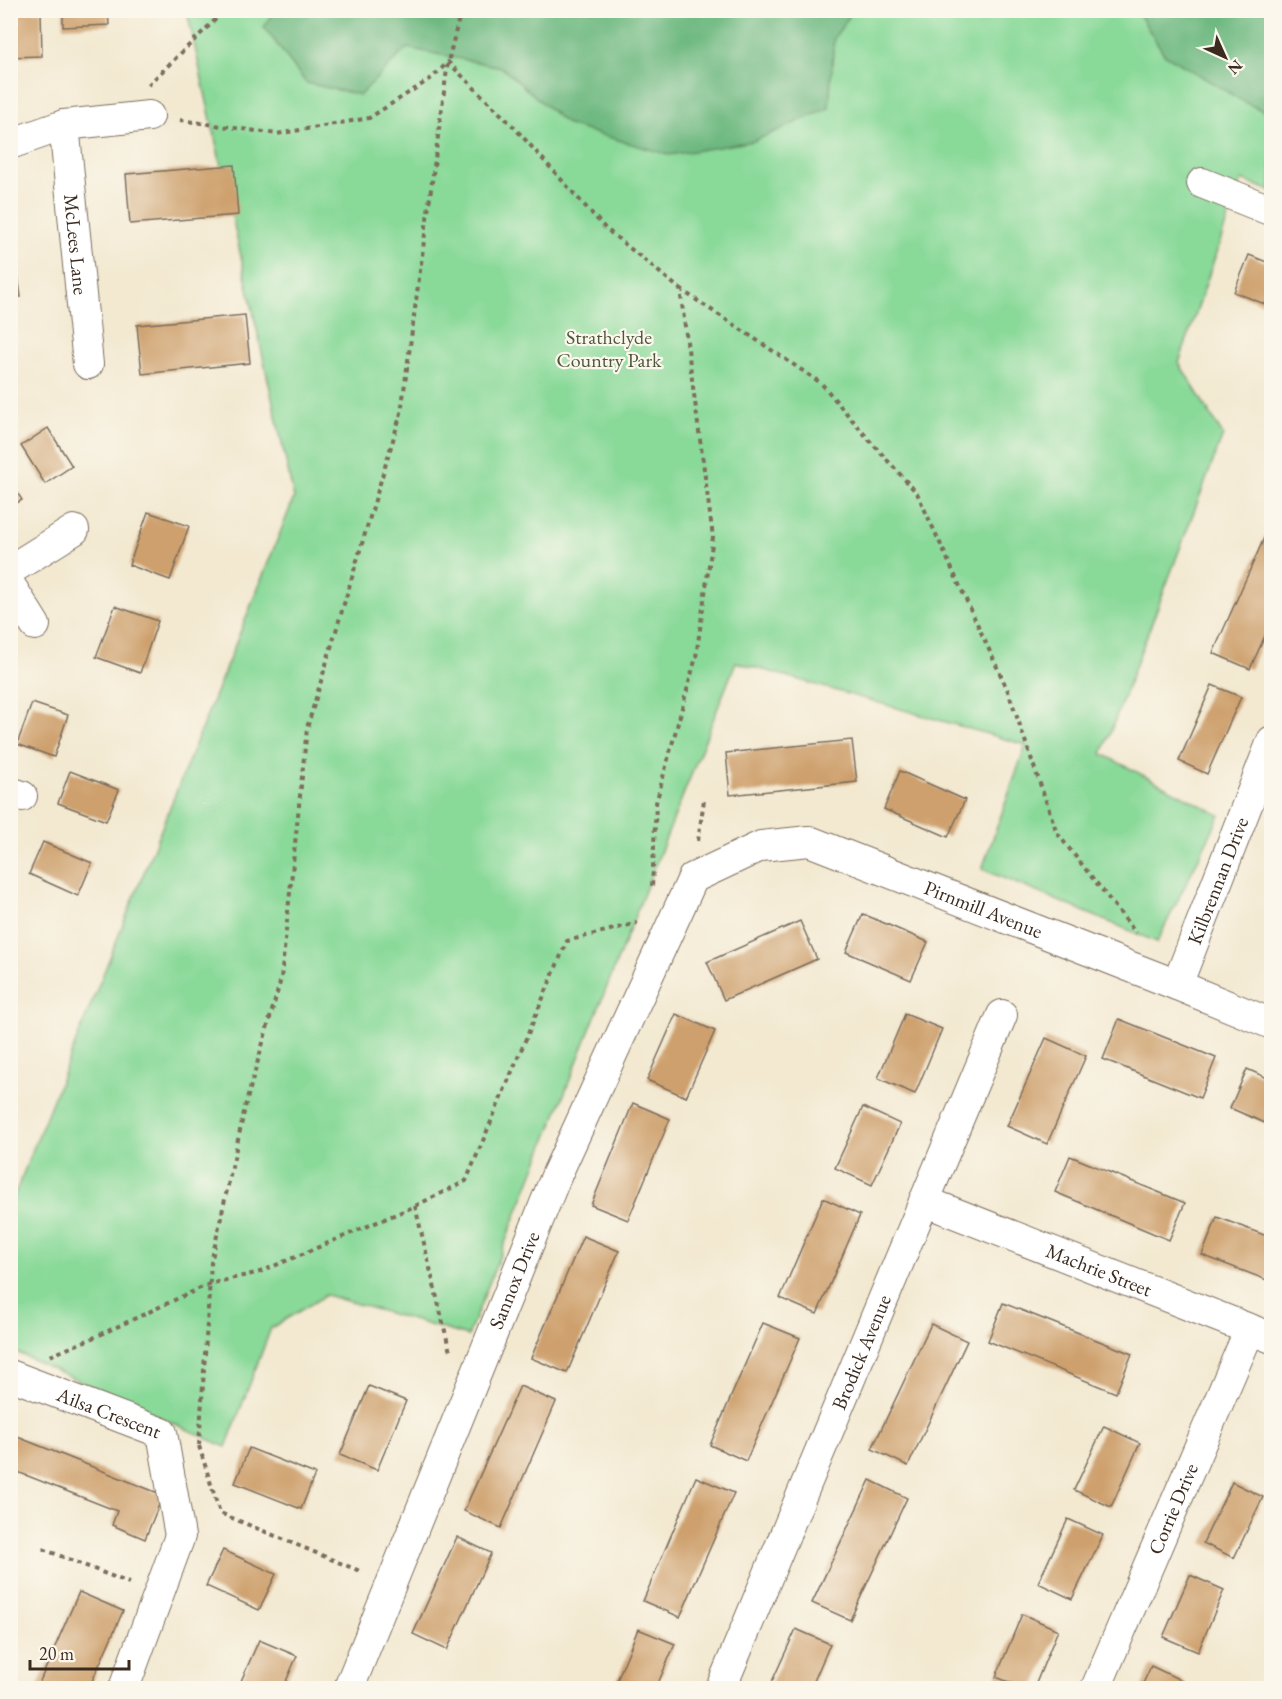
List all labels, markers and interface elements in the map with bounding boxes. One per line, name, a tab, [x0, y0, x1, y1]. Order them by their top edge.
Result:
north arrow	[1195, 27, 1255, 87]
text: N	[1223, 55, 1247, 79]
street label: McLees Lane	[58, 193, 94, 296]
park label: Strathclyde Country Park	[557, 324, 662, 373]
street label: Kilbrennan Drive	[1181, 813, 1254, 948]
street label: Pirnmill Avenue	[921, 874, 1046, 944]
street label: Sannox Drive	[483, 1227, 545, 1333]
street label: Machrie Street	[1042, 1237, 1156, 1303]
street label: Brodick Avenue	[826, 1290, 897, 1414]
street label: Ailsa Crescent	[52, 1381, 166, 1445]
street label: Corrie Drive	[1142, 1459, 1204, 1558]
scale bar	[30, 1633, 129, 1671]
text: 20 m	[39, 1642, 74, 1665]

